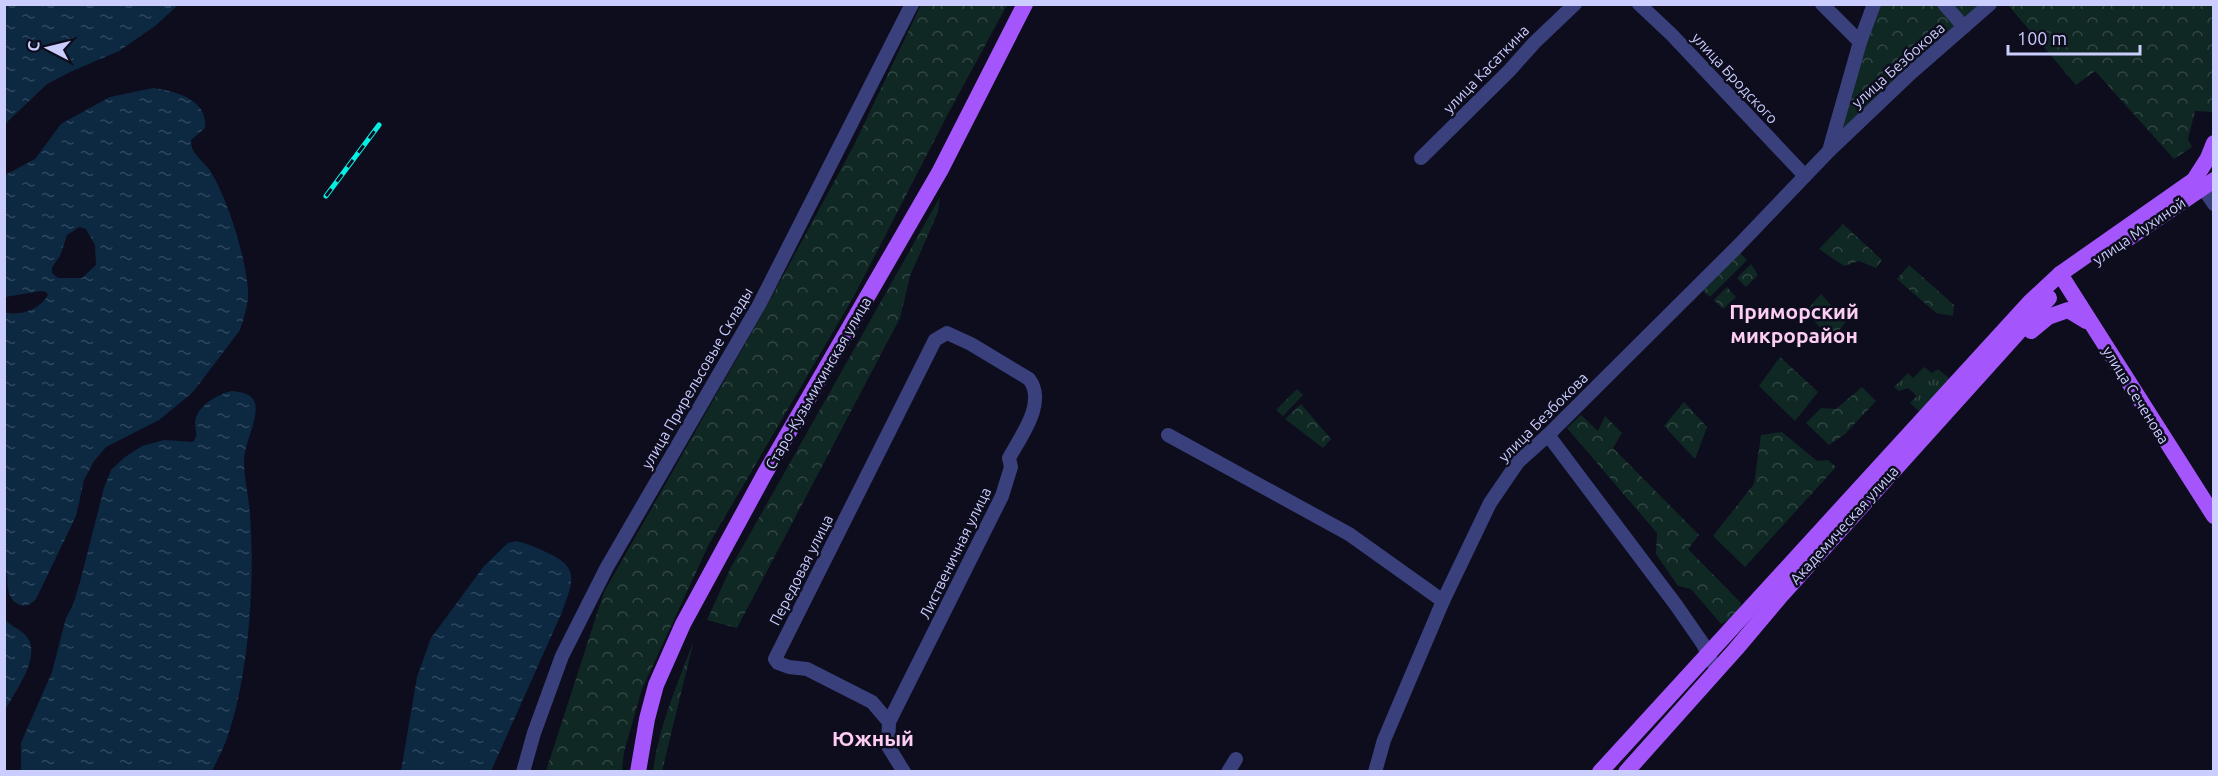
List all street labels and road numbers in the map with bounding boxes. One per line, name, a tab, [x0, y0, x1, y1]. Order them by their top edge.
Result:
street label: улица Безбокова	[1848, 19, 1948, 111]
street label: улица Касаткина	[1440, 21, 1532, 117]
street label: улица Бродского	[1689, 29, 1781, 127]
street label: улица Мухиной	[2090, 194, 2188, 268]
street label: улица Прирельсовые Склады	[638, 284, 756, 472]
street label: Старо-Кузьмихинская улица	[762, 294, 874, 472]
street label: улица Сеченова	[2099, 343, 2173, 447]
street label: улица Безбокова	[1495, 369, 1591, 465]
street label: Академическая улица	[1786, 462, 1902, 588]
street label: Лиственичная улица	[916, 484, 994, 622]
street label: Передовая улица	[766, 512, 836, 628]

